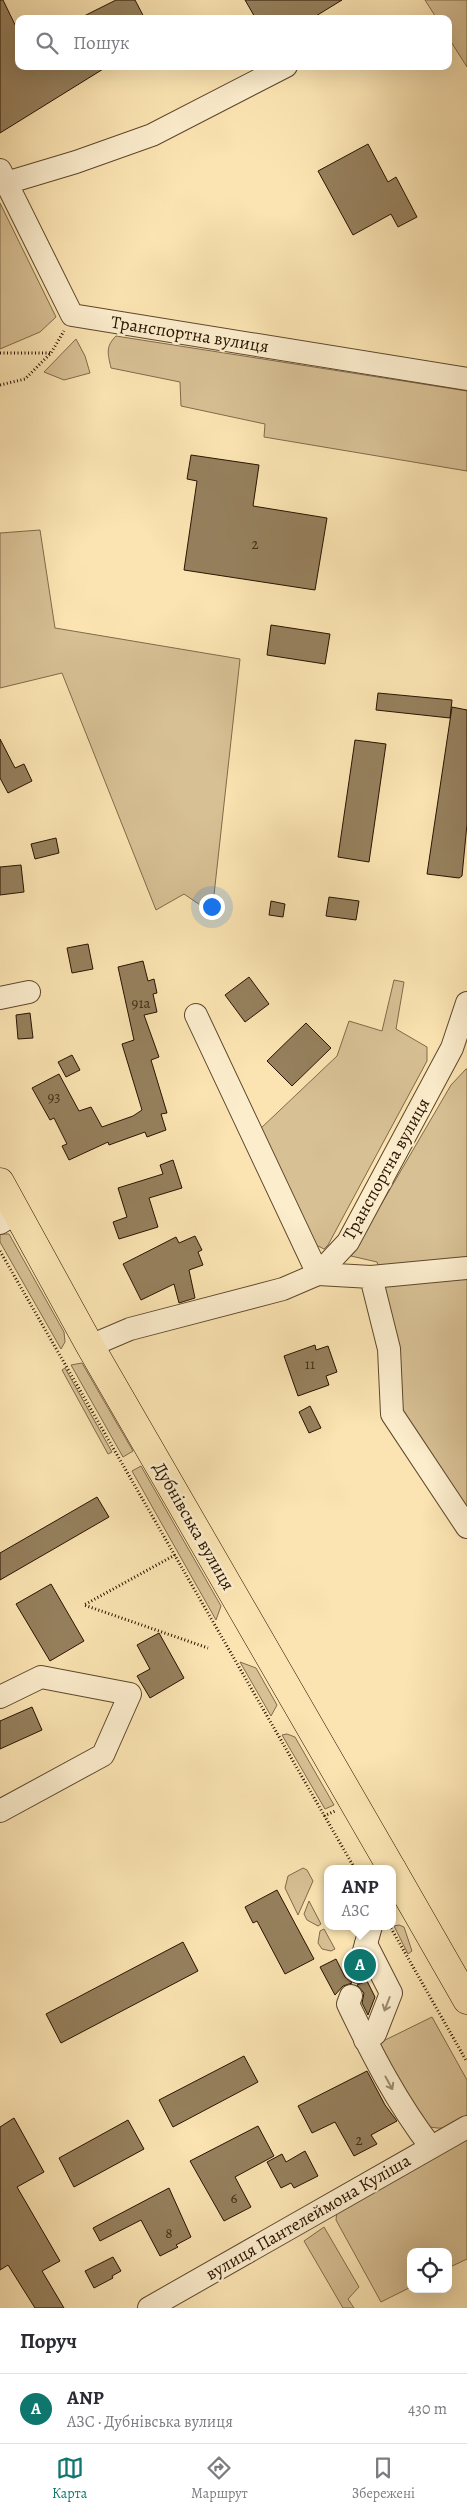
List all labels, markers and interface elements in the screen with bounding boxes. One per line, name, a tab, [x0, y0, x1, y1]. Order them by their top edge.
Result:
search box	[15, 15, 452, 70]
icon: search	[33, 29, 61, 57]
text: Пошук	[73, 30, 130, 56]
street label: Транспортна вулиця	[109, 310, 271, 358]
house number: 2	[251, 534, 259, 554]
your location	[199, 894, 225, 920]
house number: 91а	[132, 993, 151, 1013]
house number: 93	[47, 1087, 61, 1107]
street label: Транспортна вулиця	[337, 1093, 435, 1245]
house number: 11	[305, 1354, 315, 1374]
street label: Дубнівська вулиця	[147, 1457, 241, 1595]
popup	[324, 1865, 396, 1930]
text: ANP	[342, 1874, 378, 1900]
text: АЗС	[342, 1900, 369, 1922]
pin: A	[344, 1946, 376, 1984]
one-way arrow	[382, 1996, 391, 2011]
one-way arrow	[385, 2075, 394, 2090]
house number: 2	[355, 2130, 363, 2150]
street label: вулиця Пантелеймона Куліша	[201, 2148, 416, 2286]
house number: 6	[231, 2188, 238, 2208]
house number: 8	[165, 2223, 173, 2243]
map controls	[407, 2248, 452, 2293]
button: locate	[407, 2248, 452, 2293]
text: Поруч	[20, 2327, 77, 2355]
text: ANP	[67, 2385, 104, 2411]
text: A	[31, 2398, 41, 2420]
text: 430 m	[408, 2398, 447, 2420]
text: АЗС · Дубнівська вулиця	[67, 2411, 233, 2433]
tab: Карта	[52, 2454, 87, 2503]
tab: Маршрут	[191, 2454, 248, 2503]
tab: Збережені	[352, 2454, 415, 2503]

